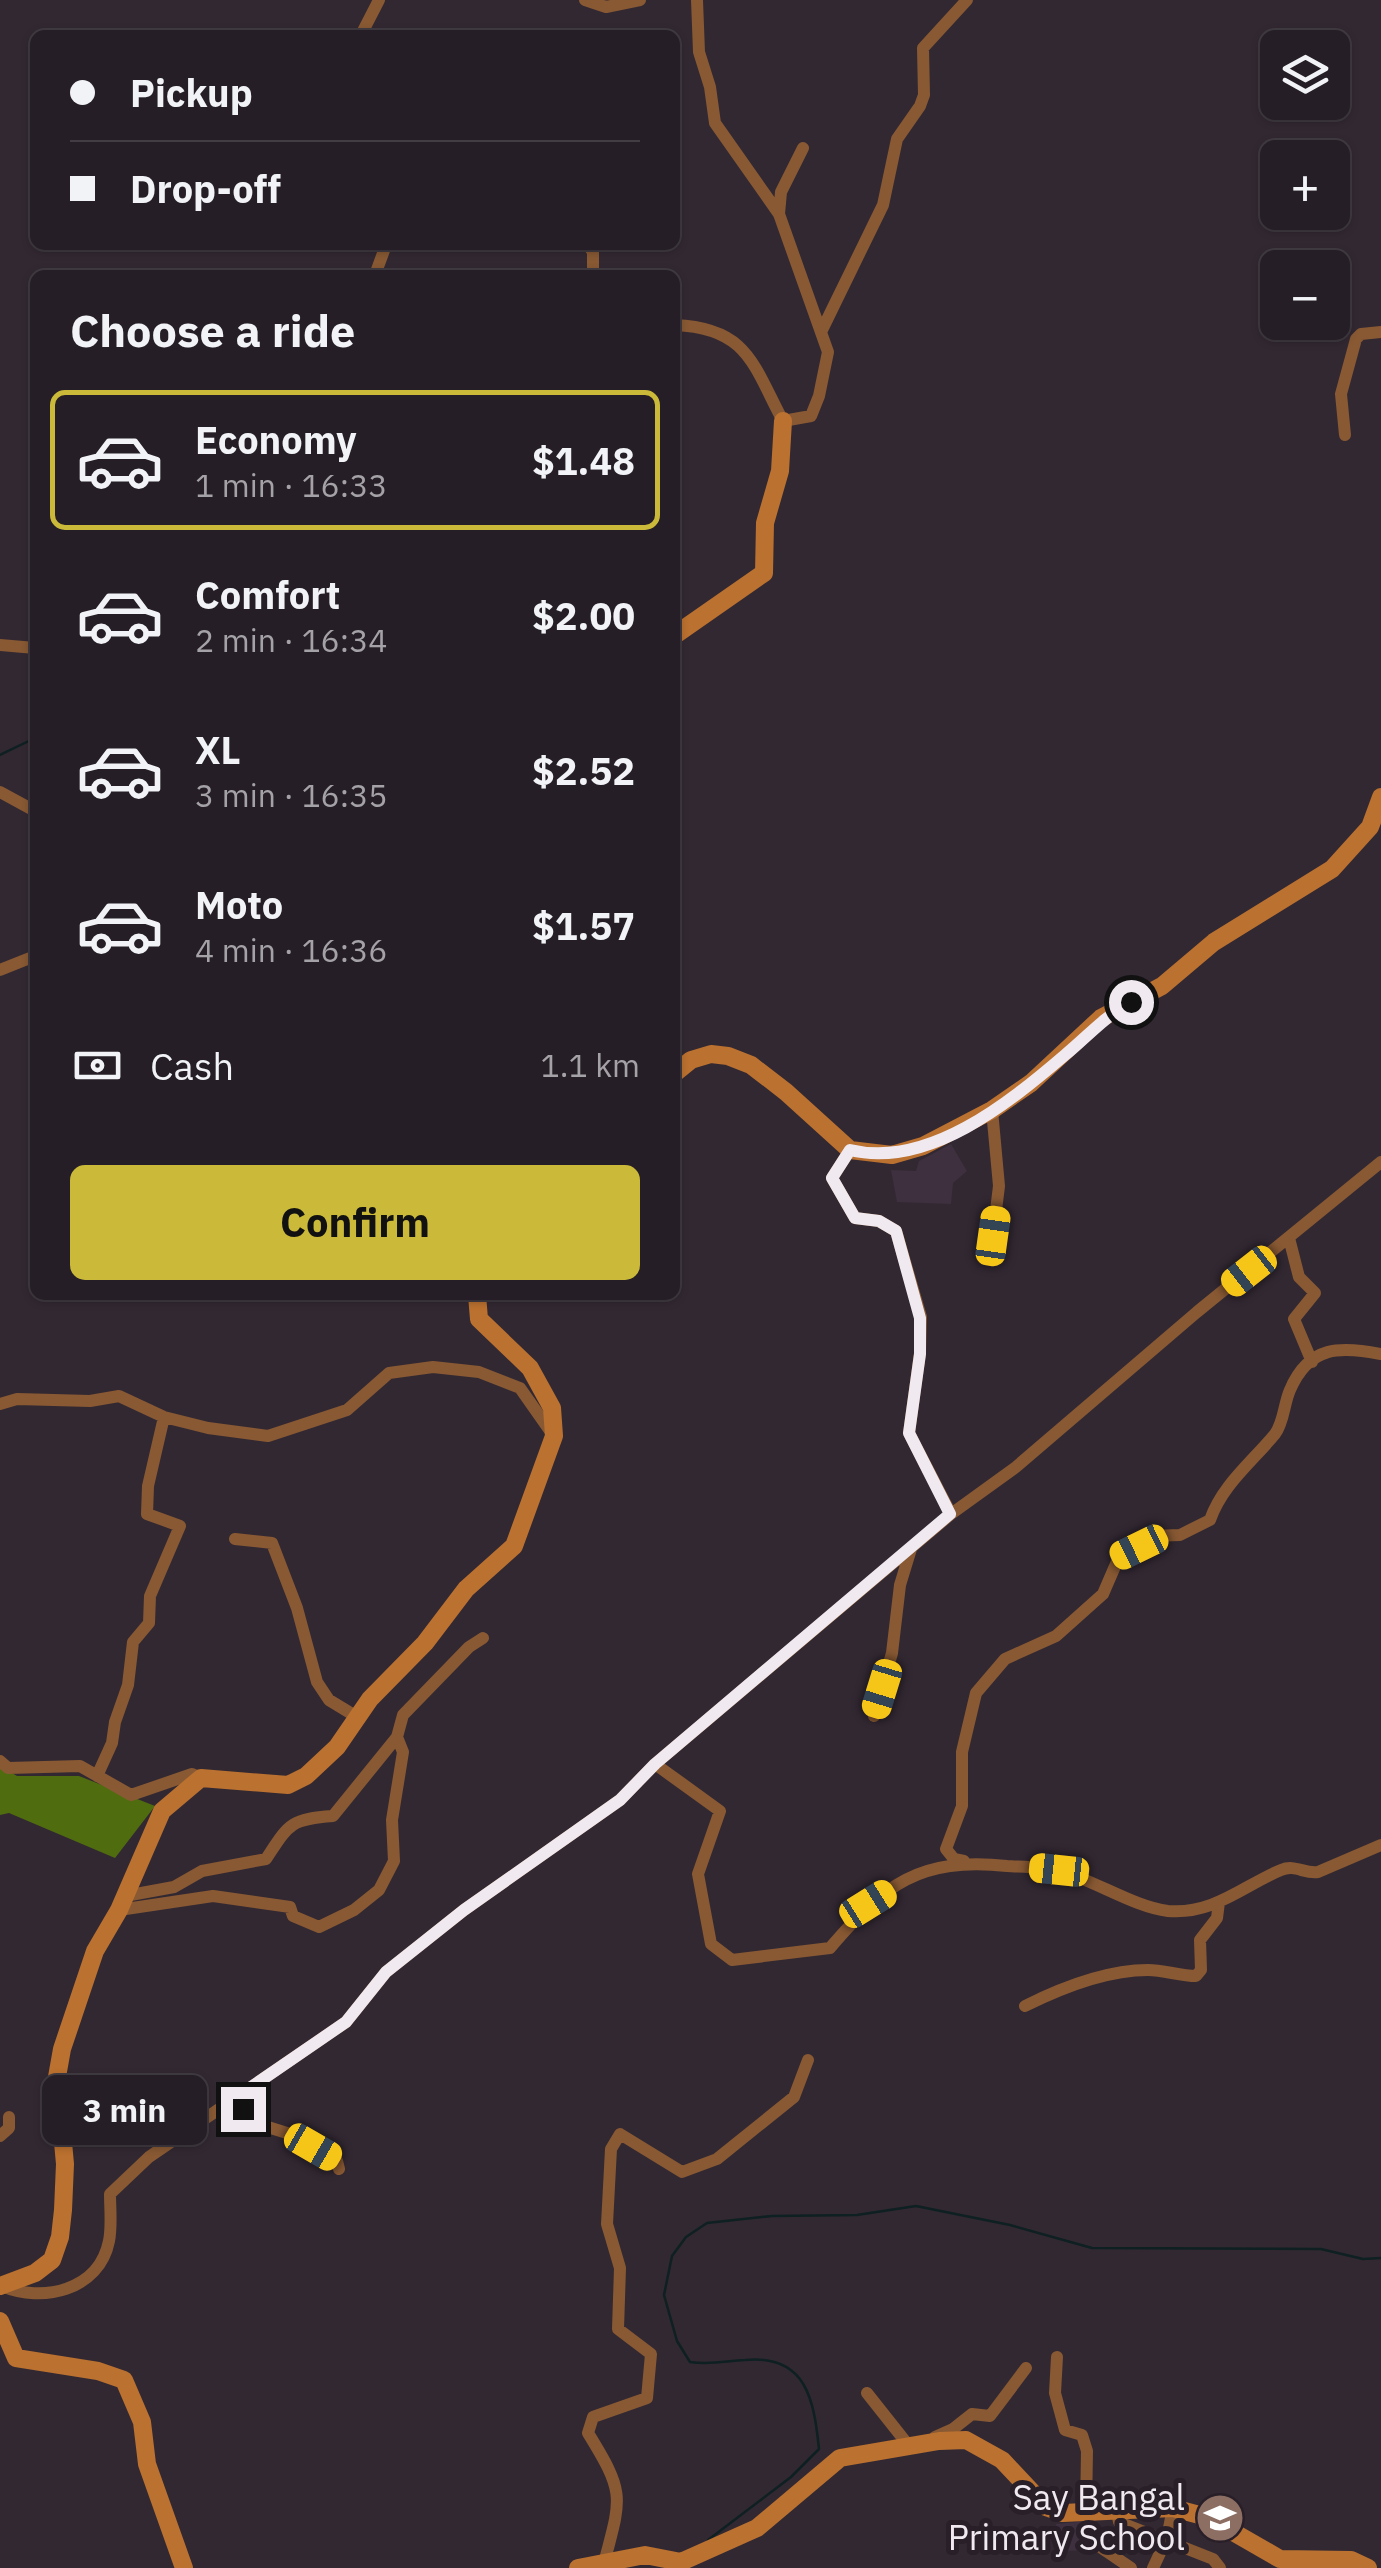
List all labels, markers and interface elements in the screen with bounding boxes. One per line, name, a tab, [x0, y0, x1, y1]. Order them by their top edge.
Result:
map controls	[1260, 30, 1350, 340]
button: layers	[1260, 30, 1350, 120]
text: Pickup	[130, 68, 253, 117]
button: +	[1260, 140, 1350, 230]
text: Drop-off	[130, 164, 281, 213]
button: −	[1260, 250, 1350, 340]
text: Choose a ride	[70, 301, 355, 359]
icon: car	[75, 415, 165, 505]
text: Economy	[195, 415, 357, 464]
text: $1.48	[532, 436, 635, 485]
text: 1 min · 16:33	[195, 464, 388, 506]
icon: car	[75, 570, 165, 660]
text: Comfort	[195, 570, 340, 619]
text: $2.00	[532, 591, 635, 640]
text: 2 min · 16:34	[195, 619, 388, 661]
icon: car	[75, 725, 165, 815]
text: XL	[195, 725, 241, 774]
text: $2.52	[532, 746, 635, 795]
text: 3 min · 16:35	[195, 774, 388, 816]
icon: car	[75, 880, 165, 970]
text: Moto	[195, 880, 283, 929]
text: $1.57	[532, 901, 635, 950]
text: 4 min · 16:36	[195, 929, 388, 971]
route start	[1109, 980, 1154, 1025]
icon: cash	[70, 1038, 125, 1093]
text: Cash	[150, 1041, 234, 1090]
text: 1.1 km	[541, 1044, 640, 1086]
button: Confirm	[70, 1165, 640, 1280]
car	[974, 1204, 1012, 1268]
car	[1216, 1241, 1282, 1301]
car	[1105, 1520, 1173, 1574]
car	[859, 1656, 905, 1722]
car	[1028, 1852, 1090, 1888]
car	[835, 1875, 901, 1933]
callout: 3 min	[43, 2074, 208, 2144]
route end	[221, 2087, 266, 2132]
text: 3 min	[83, 2089, 166, 2131]
car	[280, 2119, 346, 2175]
place label: Say Bangal Primary School	[948, 2474, 1185, 2560]
school or university icon: Say Bangal Primary School	[1194, 2492, 1246, 2544]

